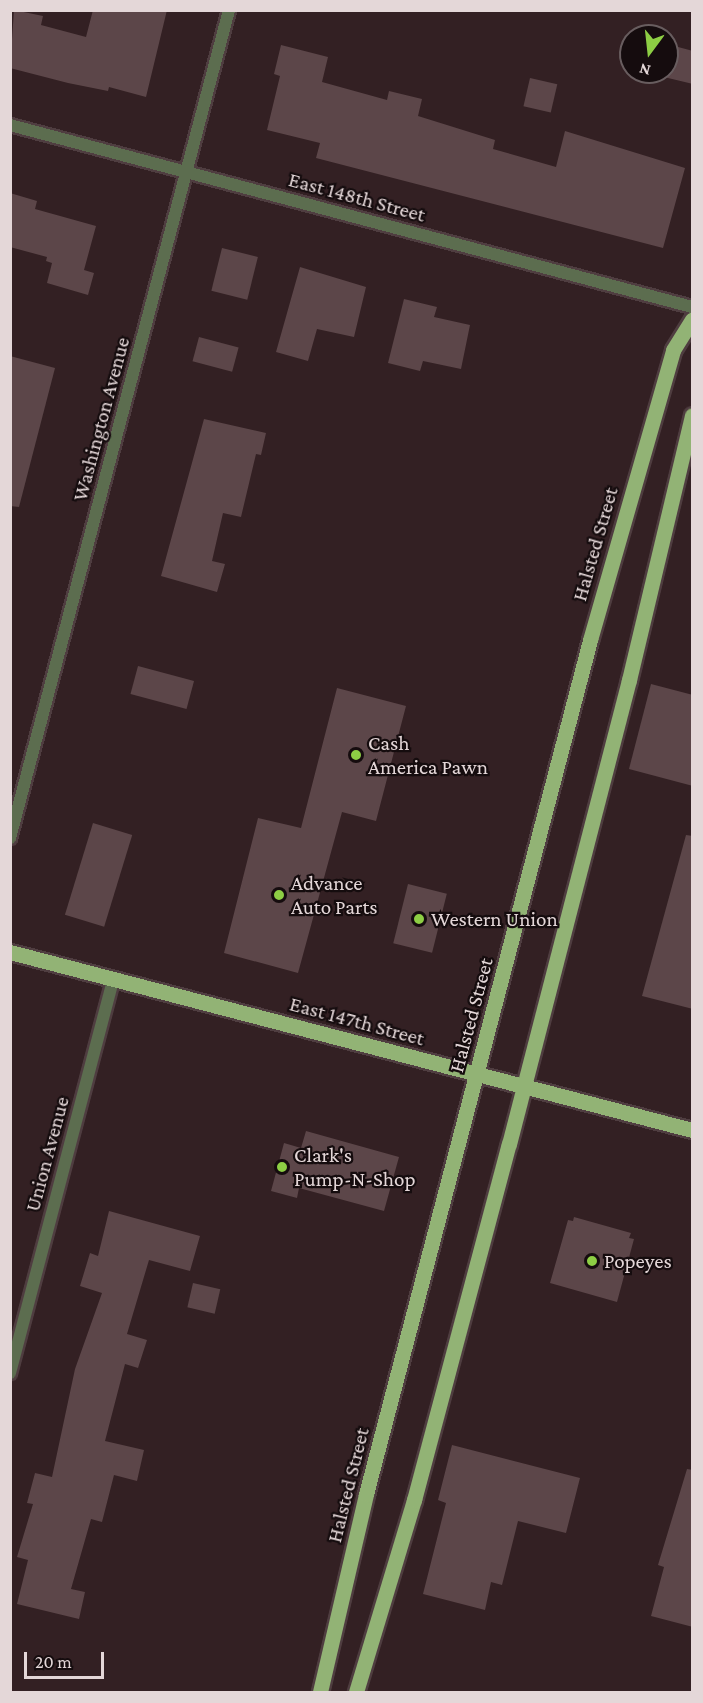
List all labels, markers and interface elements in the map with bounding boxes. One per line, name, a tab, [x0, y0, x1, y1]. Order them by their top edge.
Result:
north arrow	[619, 24, 679, 84]
text: N	[637, 60, 652, 80]
street label: East 148th Street	[286, 167, 428, 227]
street label: Washington Avenue	[67, 334, 135, 504]
street label: Halsted Street	[567, 484, 623, 604]
place label: Cash America Pawn	[368, 730, 488, 780]
marker: Cash America Pawn	[349, 748, 363, 762]
place label: Advance Auto Parts	[291, 870, 377, 920]
marker: Advance Auto Parts	[272, 888, 286, 902]
place label: Western Union	[431, 906, 558, 932]
marker: Western Union	[412, 912, 426, 926]
street label: Halsted Street	[444, 955, 498, 1075]
street label: East 147th Street	[287, 991, 427, 1051]
street label: Union Avenue	[20, 1094, 74, 1214]
place label: Clark's Pump-N-Shop	[294, 1142, 416, 1192]
marker: Clark's Pump-N-Shop	[275, 1160, 289, 1174]
place label: Popeyes	[604, 1248, 672, 1274]
marker: Popeyes	[585, 1254, 599, 1268]
street label: Halsted Street	[322, 1425, 374, 1545]
scale bar	[27, 1640, 106, 1678]
text: 20 m	[35, 1652, 72, 1672]

